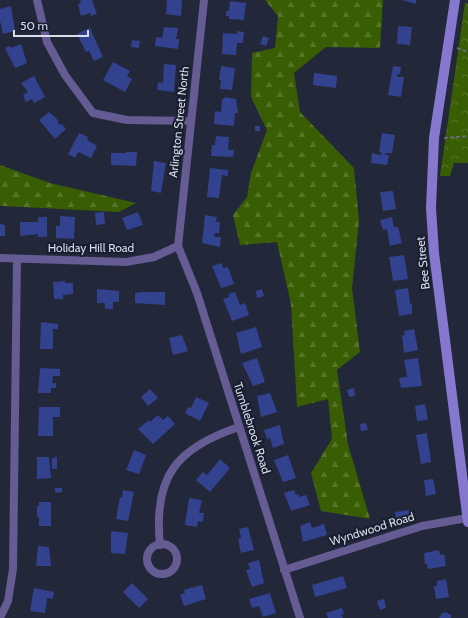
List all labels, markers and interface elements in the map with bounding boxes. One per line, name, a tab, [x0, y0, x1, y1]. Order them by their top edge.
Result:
scale bar	[14, 12, 88, 38]
text: 50 m	[20, 18, 48, 33]
street label: Arlington Street North	[165, 65, 192, 178]
street label: Bee Street	[412, 236, 433, 290]
street label: Holiday Hill Road	[48, 240, 134, 255]
street label: Tumblebrook Road	[231, 380, 274, 476]
street label: Wyndwood Road	[328, 508, 416, 549]

